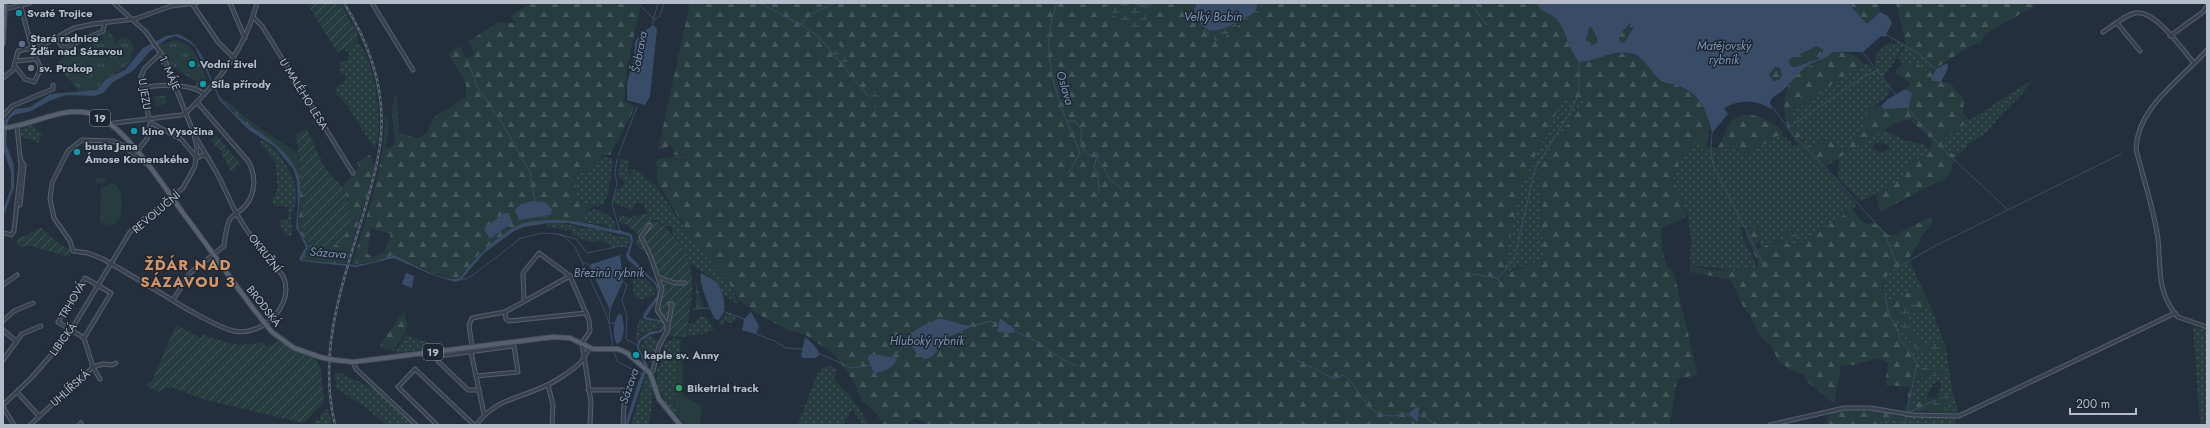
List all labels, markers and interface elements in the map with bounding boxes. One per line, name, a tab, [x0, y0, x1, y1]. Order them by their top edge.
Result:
place label: Svaté Trojice	[27, 5, 93, 21]
marker: Svaté Trojice	[14, 8, 24, 18]
water label: Velký Babín	[1184, 8, 1242, 26]
water label: Šabrava	[626, 29, 652, 74]
place label: Stará radnice Žďár nad Sázavou	[30, 30, 123, 59]
water label: Matějovský rybník	[1697, 37, 1752, 69]
marker: Stará radnice Žďár nad Sázavou	[17, 39, 27, 49]
street label: 1. MÁJE	[155, 53, 185, 93]
street label: U MALÉHO LESA	[276, 55, 333, 133]
place label: Vodní živel	[199, 56, 257, 72]
marker: Vodní živel	[187, 59, 197, 69]
place label: sv. Prokop	[39, 60, 93, 76]
marker: sv. Prokop	[26, 63, 36, 73]
water label: Oslava	[1052, 69, 1079, 108]
place label: Síla přírody	[211, 76, 271, 92]
street label: U JEZU	[135, 77, 155, 111]
marker: Síla přírody	[198, 79, 208, 89]
road number: 19	[90, 110, 110, 126]
place label: kino Vysočina	[142, 123, 214, 139]
marker: kino Vysočina	[129, 126, 139, 136]
place label: busta Jana Ámose Komenského	[84, 138, 189, 167]
marker: busta Jana Ámose Komenského	[72, 147, 82, 157]
street label: REVOLUČNÍ	[128, 187, 184, 237]
street label: OKRUŽNÍ	[245, 230, 285, 276]
water label: Sázava	[309, 242, 347, 264]
district label: ŽĎÁR NAD SÁZAVOU 3	[140, 254, 236, 293]
water label: Březinů rybník	[574, 264, 645, 282]
street label: TRHOVÁ	[55, 278, 90, 322]
street label: BRODSKÁ	[243, 282, 286, 330]
street label: LIBICKÁ	[45, 319, 81, 359]
water label: Hluboký rybník	[890, 332, 965, 350]
road number: 19	[423, 344, 443, 360]
place label: kaple sv. Anny	[644, 347, 719, 363]
marker: kaple sv. Anny	[631, 350, 641, 360]
street label: UHLÍŘSKÁ	[47, 365, 94, 410]
water label: Sázava	[615, 365, 644, 406]
place label: Biketrial track	[687, 380, 759, 396]
marker: Biketrial track	[674, 383, 684, 393]
scale bar	[2070, 390, 2136, 416]
text: 200 m	[2076, 395, 2110, 413]

